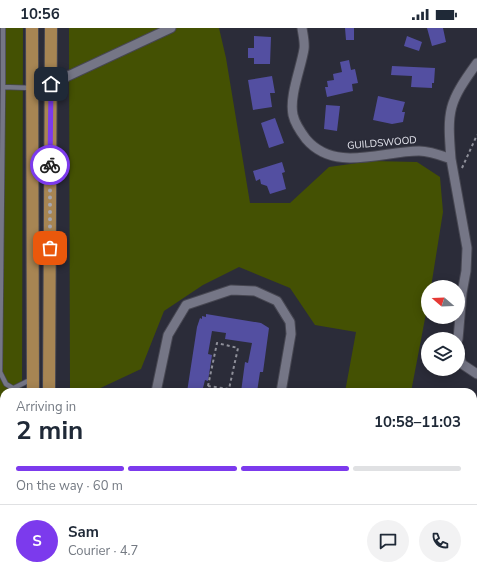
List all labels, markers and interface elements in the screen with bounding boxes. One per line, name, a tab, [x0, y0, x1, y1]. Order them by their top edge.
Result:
text: 10:56	[20, 4, 60, 24]
pin	[34, 67, 68, 101]
icon: home	[40, 73, 62, 95]
street label: GUILDSWOOD	[347, 133, 417, 153]
courier	[30, 145, 70, 185]
icon: bike	[39, 154, 61, 176]
pin	[33, 231, 67, 265]
icon: bag	[39, 237, 61, 259]
north arrow	[421, 280, 465, 324]
map controls	[421, 280, 465, 376]
button: layers	[421, 332, 465, 376]
text: Arriving in	[16, 398, 76, 416]
text: 10:58–11:03	[374, 412, 461, 432]
text: 2 min	[16, 413, 83, 448]
text: On the way · 60 m	[16, 477, 123, 495]
button: chat	[367, 520, 409, 562]
button: phone	[419, 520, 461, 562]
text: Sam	[68, 522, 99, 542]
text: S	[32, 531, 42, 551]
text: Courier · 4.7	[68, 542, 138, 560]

